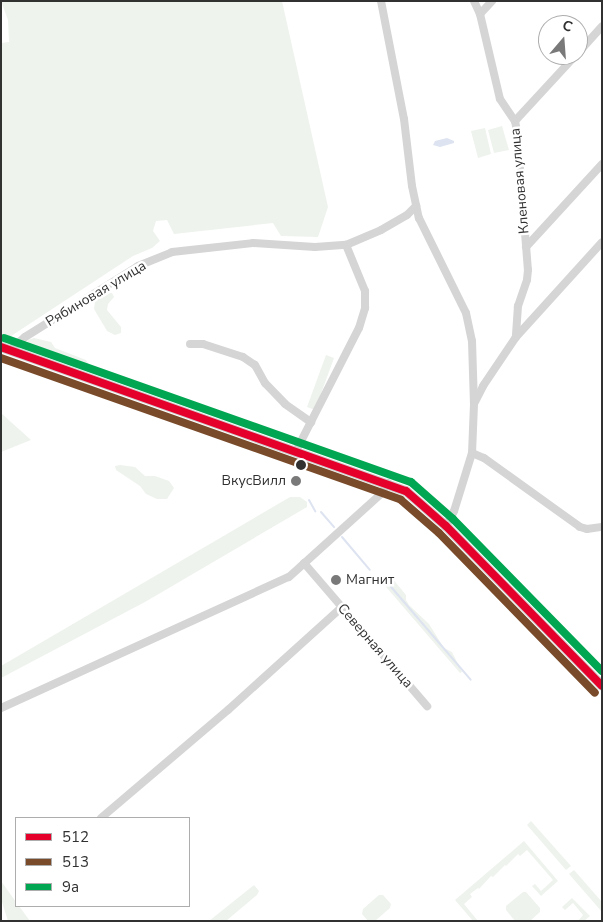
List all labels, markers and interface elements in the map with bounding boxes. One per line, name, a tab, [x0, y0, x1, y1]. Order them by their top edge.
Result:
north arrow	[538, 15, 588, 65]
text: С	[560, 16, 575, 37]
street label: Кленовая улица	[507, 127, 533, 235]
street label: Рябиновая улица	[43, 257, 149, 331]
unlabelled marker	[296, 460, 306, 470]
place label: ВкусВилл	[222, 473, 286, 489]
marker: ВкусВилл	[290, 475, 302, 487]
place label: Магнит	[346, 572, 394, 588]
marker: Магнит	[330, 574, 342, 586]
street label: Северная улица	[334, 600, 416, 692]
legend	[15, 817, 190, 907]
text: 512	[62, 827, 89, 847]
text: 513	[62, 852, 89, 872]
text: 9а	[62, 877, 79, 897]

